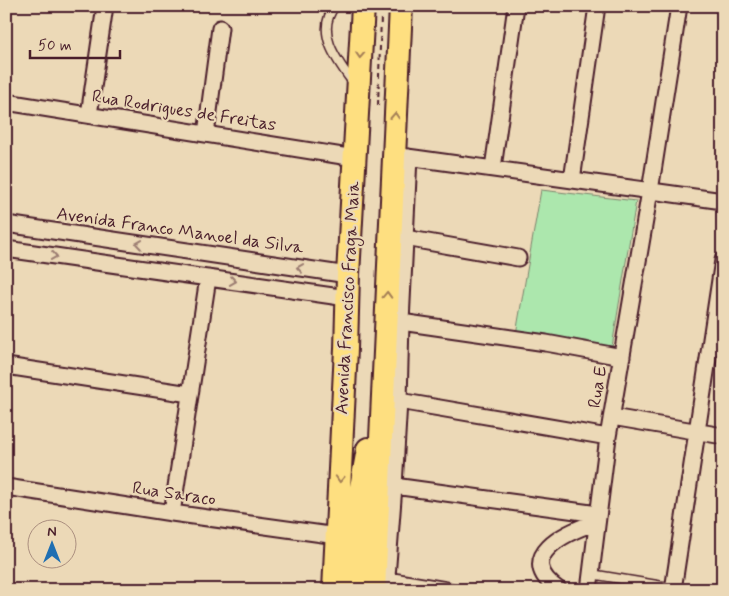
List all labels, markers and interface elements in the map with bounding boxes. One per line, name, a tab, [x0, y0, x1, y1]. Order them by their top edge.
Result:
scale bar	[30, 28, 120, 60]
text: 50 m	[38, 36, 72, 56]
one-way arrow	[355, 51, 366, 59]
street label: Rua Rodrigues de Freitas	[90, 85, 278, 137]
one-way arrow	[389, 111, 400, 119]
street label: Avenida Francisco Fraga Maia	[330, 181, 367, 415]
street label: Avenida Franco Manoel da Silva	[55, 202, 305, 260]
one-way arrow	[135, 239, 143, 250]
one-way arrow	[50, 250, 59, 260]
one-way arrow	[295, 263, 304, 273]
one-way arrow	[228, 276, 237, 286]
one-way arrow	[381, 291, 392, 299]
street label: Rua E	[583, 364, 613, 410]
street label: Rua Saraco	[131, 476, 217, 512]
one-way arrow	[335, 476, 345, 484]
north arrow	[28, 518, 78, 568]
text: N	[47, 523, 57, 541]

